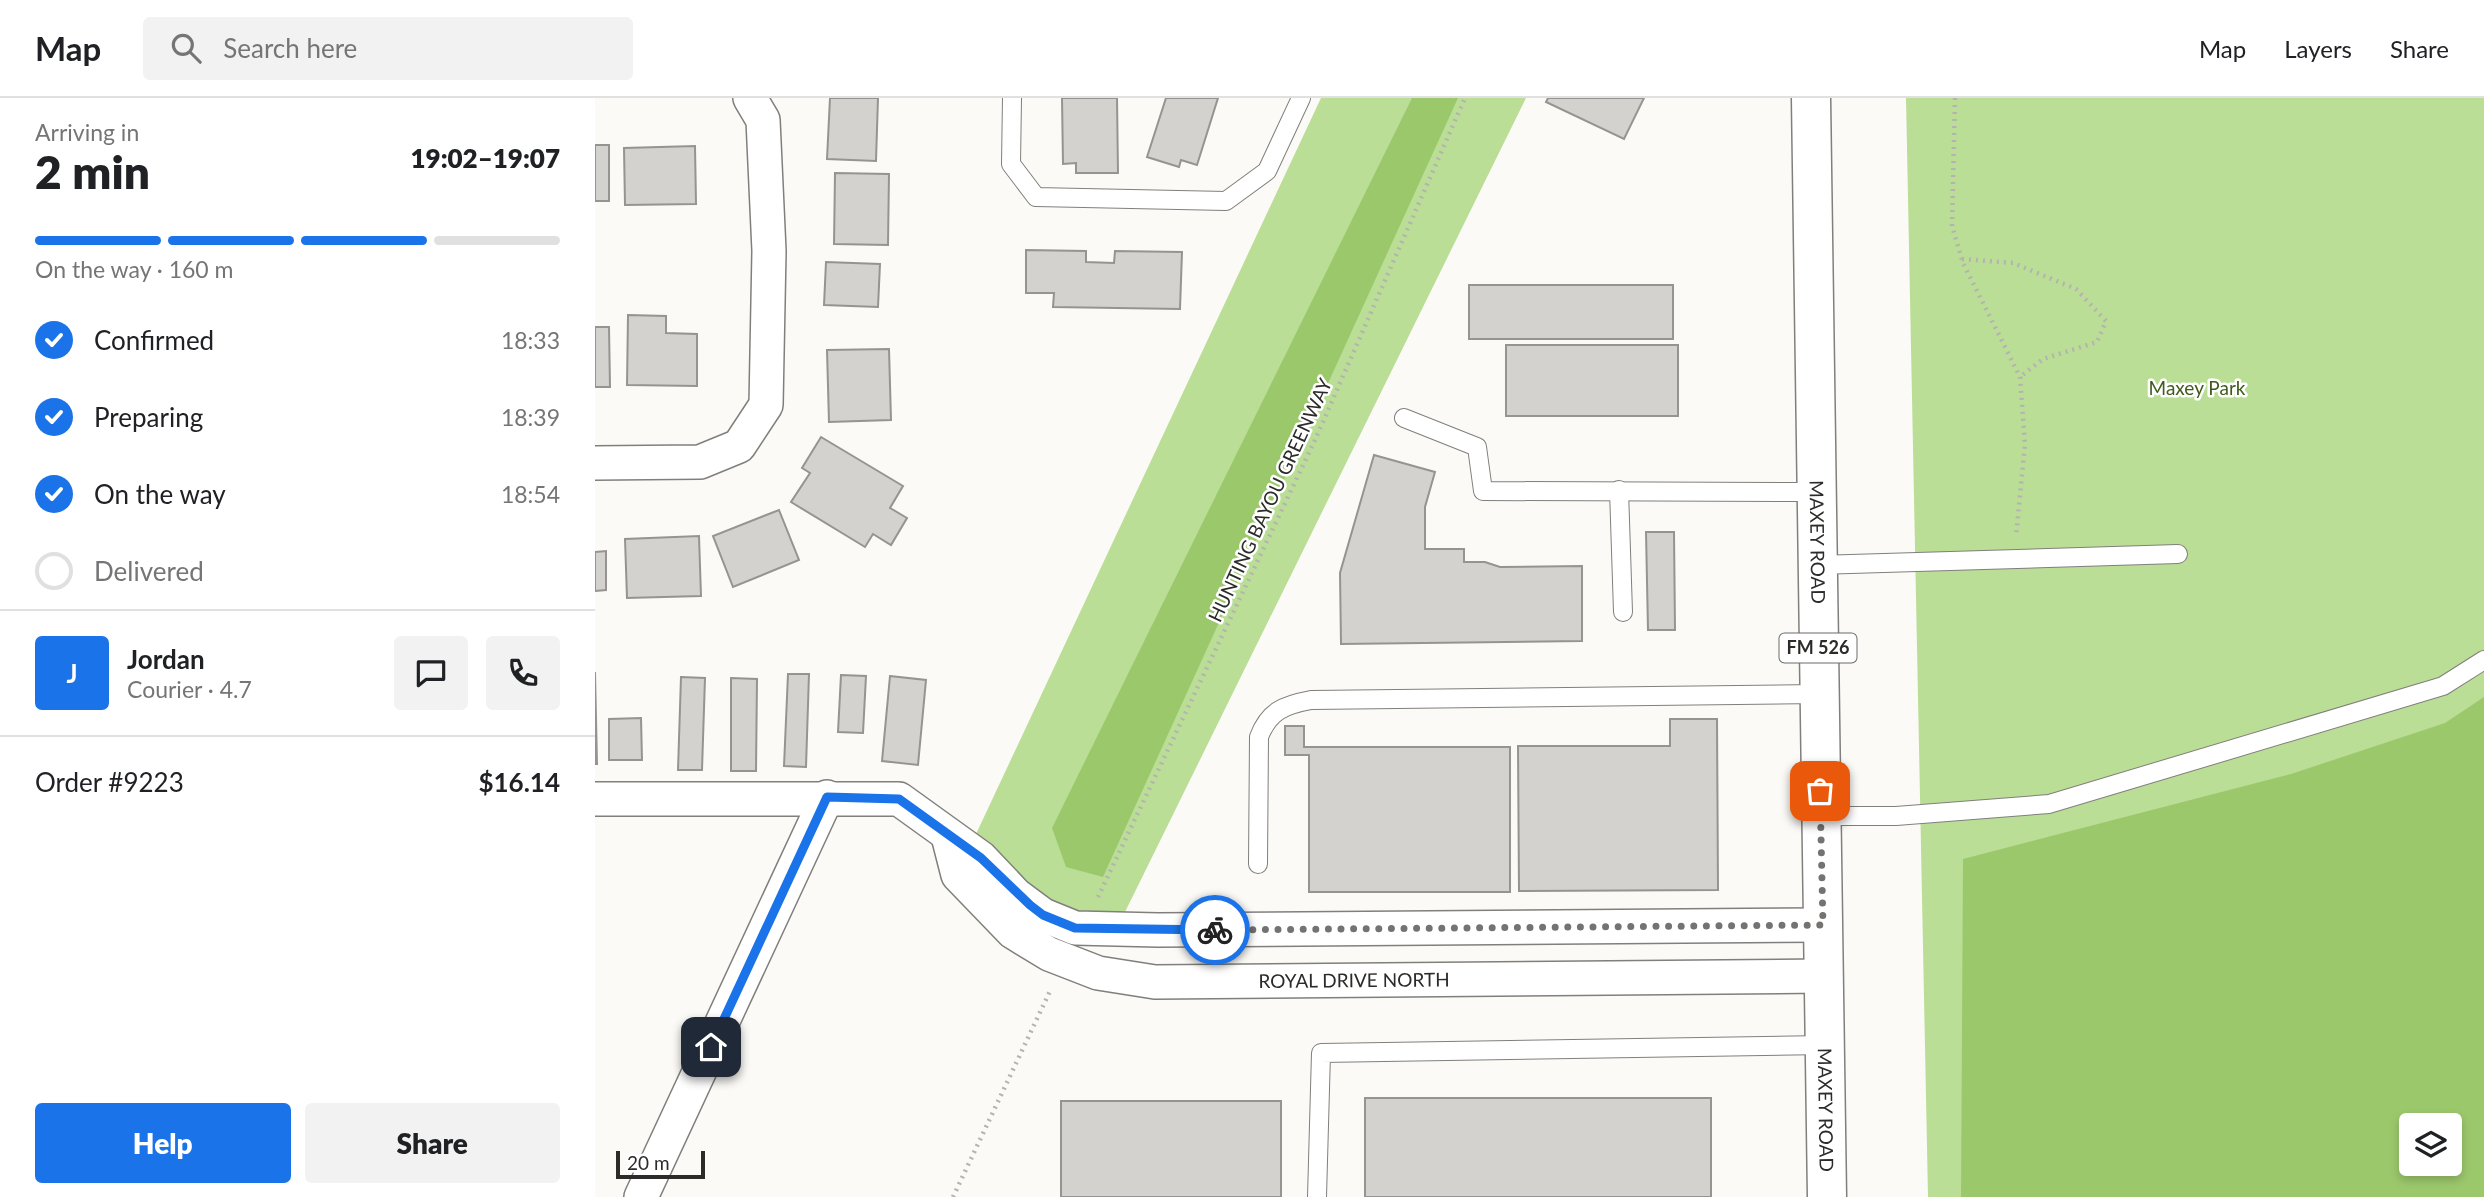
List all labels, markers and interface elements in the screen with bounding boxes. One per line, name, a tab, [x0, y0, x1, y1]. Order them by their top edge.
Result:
search box	[143, 17, 633, 80]
text: Map	[35, 28, 101, 68]
icon: search	[167, 29, 205, 67]
text: Search here	[223, 32, 357, 64]
text: Map	[2199, 34, 2246, 63]
text: Layers	[2284, 34, 2352, 63]
text: Share	[2390, 34, 2449, 63]
text: Arriving in	[35, 118, 139, 146]
text: 19:02–19:07	[410, 142, 560, 174]
text: 2 min	[35, 144, 150, 199]
text: On the way · 160 m	[35, 255, 234, 283]
icon: check	[35, 321, 73, 359]
text: Confirmed	[94, 324, 214, 356]
text: 18:33	[501, 326, 560, 354]
street label: HUNTING BAYOU GREENWAY	[1203, 374, 1336, 625]
park label: Maxey Park	[2149, 376, 2246, 399]
icon: check	[35, 398, 73, 436]
text: Preparing	[94, 401, 203, 433]
text: 18:39	[501, 403, 560, 431]
icon: check	[35, 475, 73, 513]
text: On the way	[94, 478, 226, 510]
text: 18:54	[501, 480, 560, 508]
street label: MAXEY ROAD	[1806, 480, 1830, 604]
text: Delivered	[94, 555, 204, 587]
road number: FM 526	[1779, 634, 1857, 662]
button: chat	[394, 636, 468, 710]
button: phone	[486, 636, 560, 710]
text: Jordan	[127, 643, 205, 675]
text: J	[66, 657, 78, 689]
text: Courier · 4.7	[127, 675, 252, 703]
pin	[1790, 761, 1850, 821]
text: Order #9223	[35, 766, 184, 798]
text: $16.14	[478, 766, 560, 798]
icon: bag	[1801, 772, 1839, 810]
courier	[1180, 895, 1250, 965]
icon: bike	[1196, 911, 1234, 949]
street label: ROYAL DRIVE NORTH	[1258, 967, 1450, 992]
pin	[681, 1017, 741, 1077]
icon: home	[692, 1028, 730, 1066]
street label: MAXEY ROAD	[1814, 1048, 1839, 1172]
button: Help	[35, 1103, 291, 1183]
button: Share	[305, 1103, 560, 1183]
map controls	[2399, 1113, 2462, 1176]
button: layers	[2399, 1113, 2462, 1176]
scale bar	[616, 1148, 705, 1180]
text: 20 m	[627, 1151, 670, 1174]

